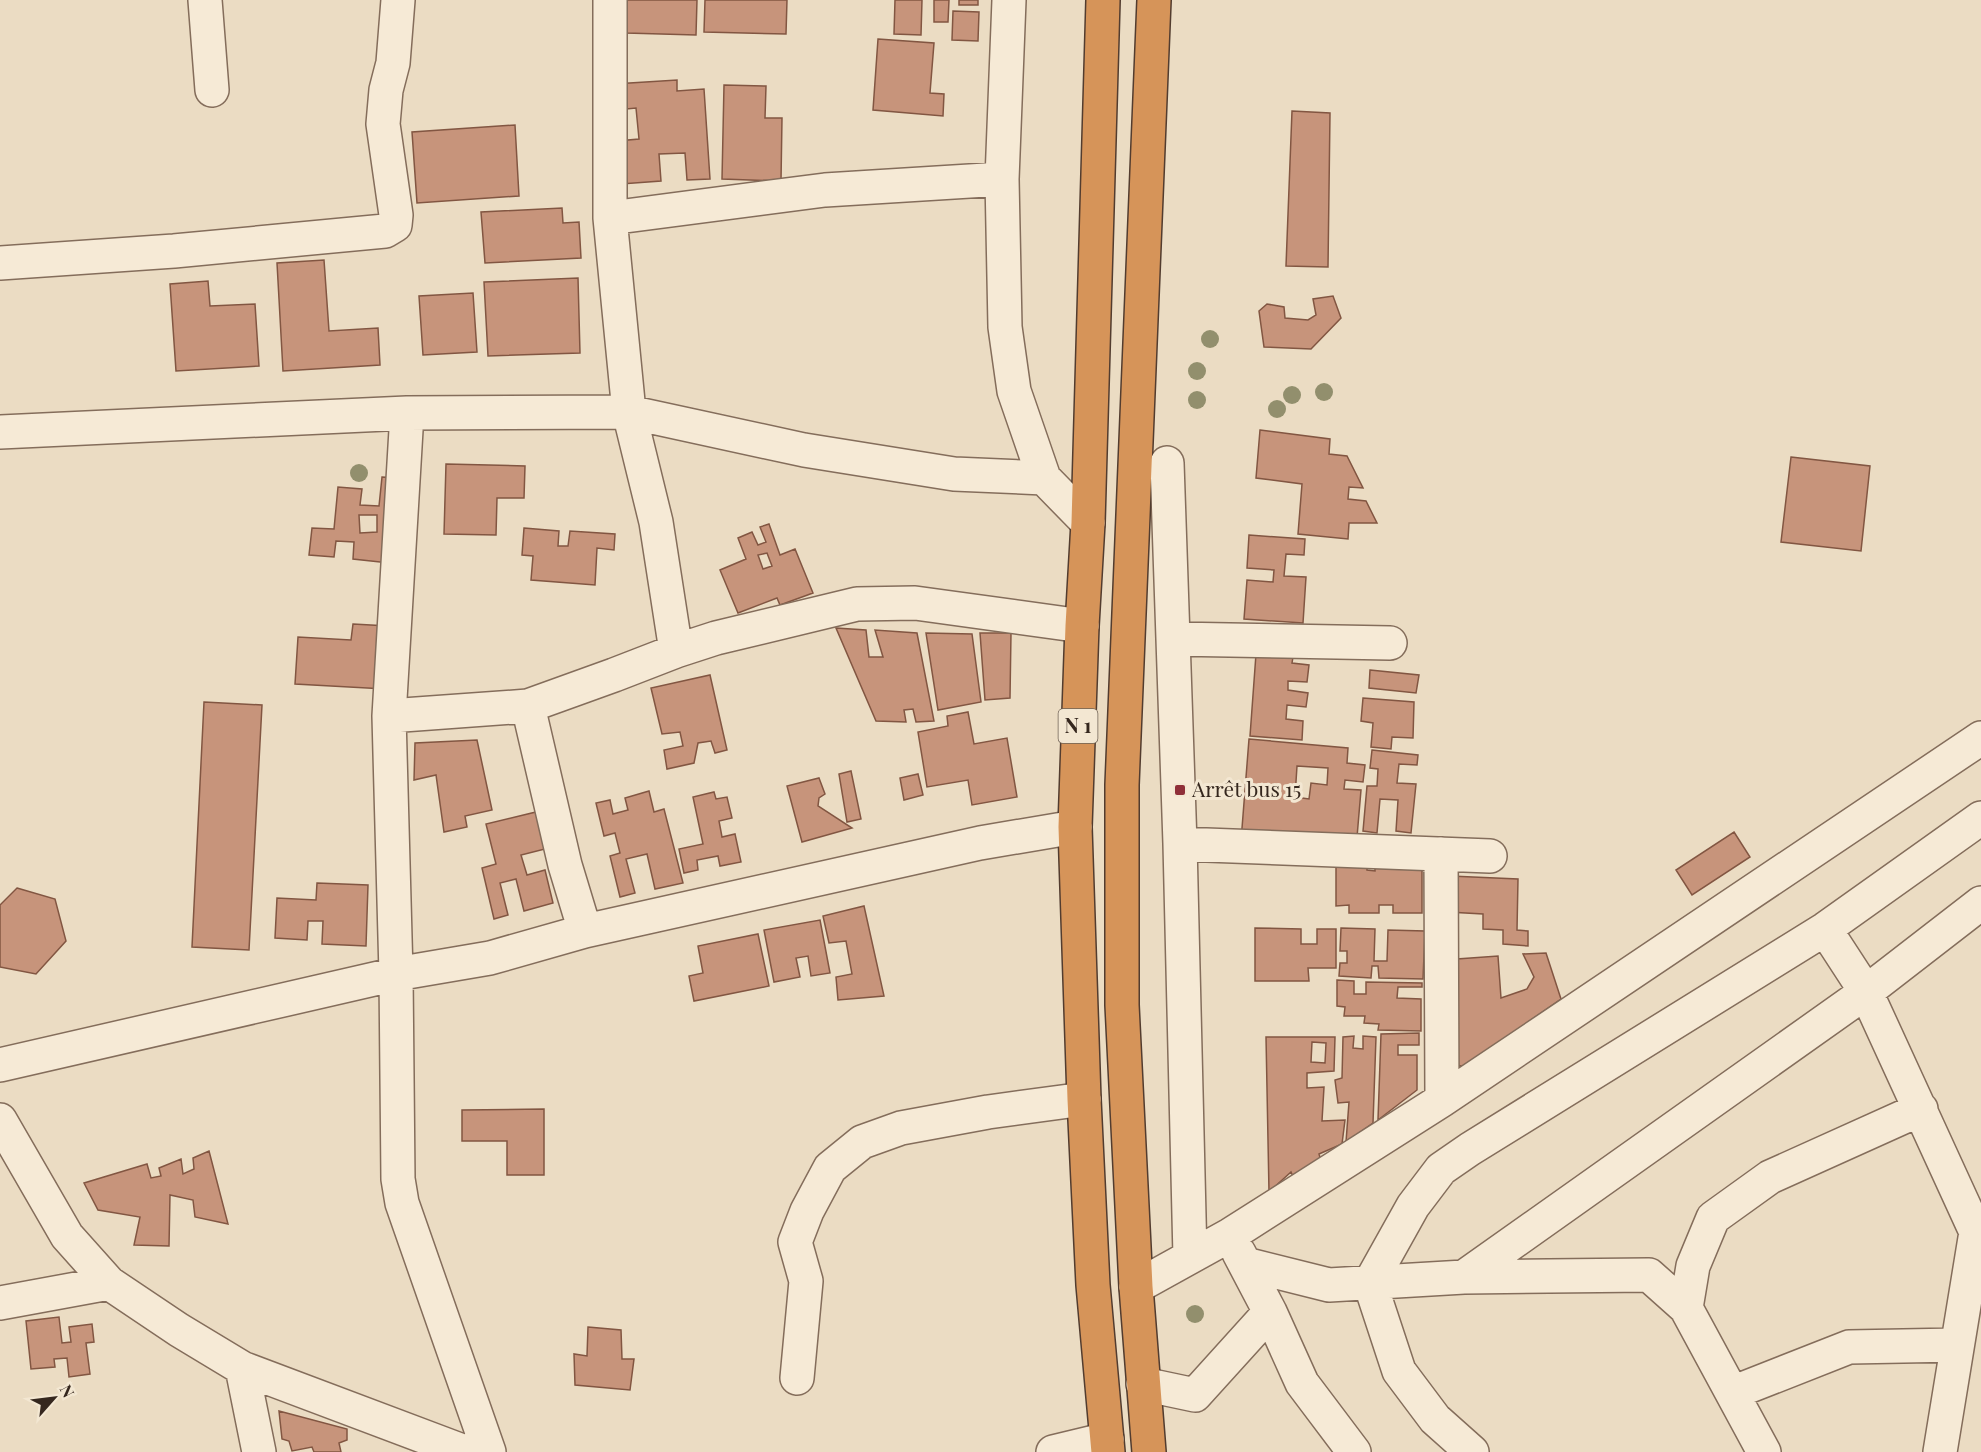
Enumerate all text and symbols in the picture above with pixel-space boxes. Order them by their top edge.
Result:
road number: N 1 [1058,709,1098,743]
place label: Arrêt bus 15 [1191,774,1301,802]
marker: Arrêt bus 15 [1173,783,1187,797]
north arrow [24,1368,84,1428]
text: N [56,1381,80,1401]

